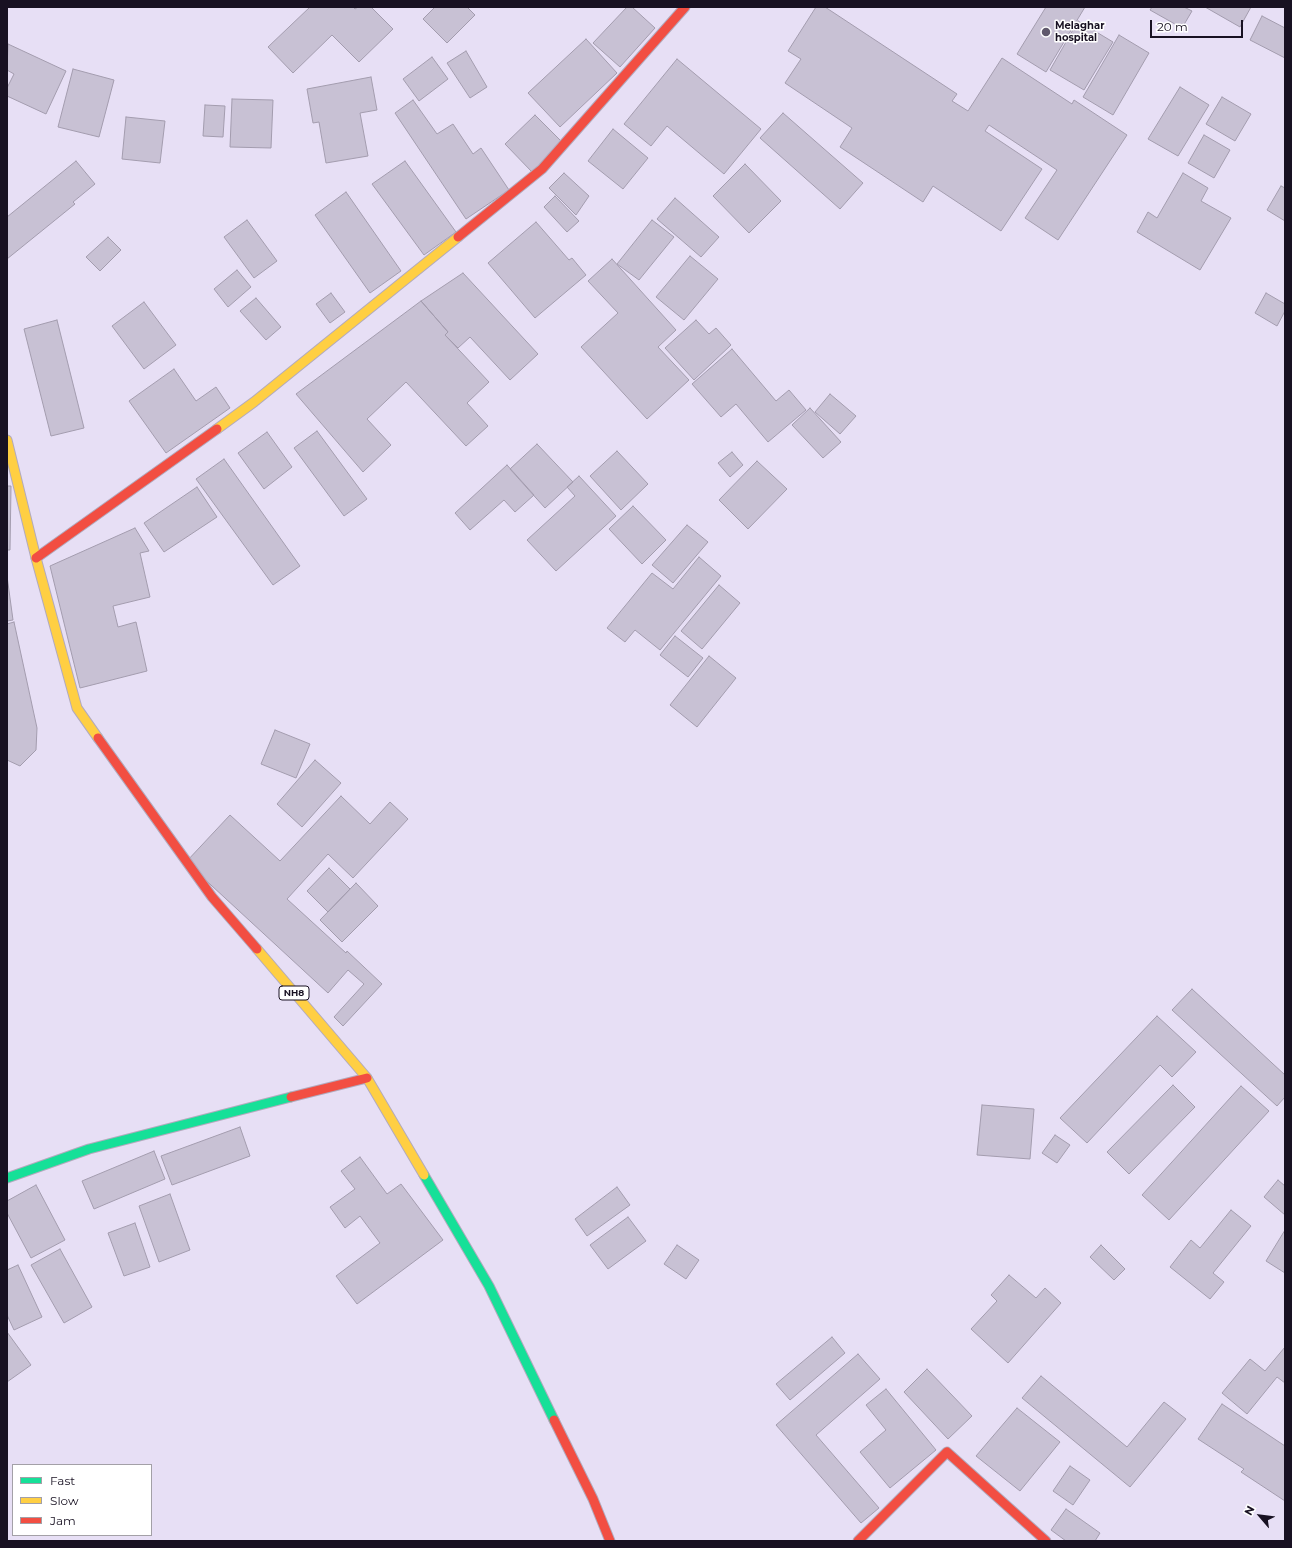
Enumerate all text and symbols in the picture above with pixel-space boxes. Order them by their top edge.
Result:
scale bar [1152,12,1245,38]
text: 20 m [1157,19,1188,34]
place label: Melaghar hospital [1055,20,1104,44]
marker: Melaghar hospital [1040,26,1052,38]
road number: NH8 [279,986,309,1000]
legend [12,1464,152,1536]
text: Fast [50,1473,75,1488]
text: Slow [50,1493,79,1508]
north arrow [1240,1496,1280,1536]
text: N [1241,1503,1258,1518]
text: Jam [50,1513,76,1528]

